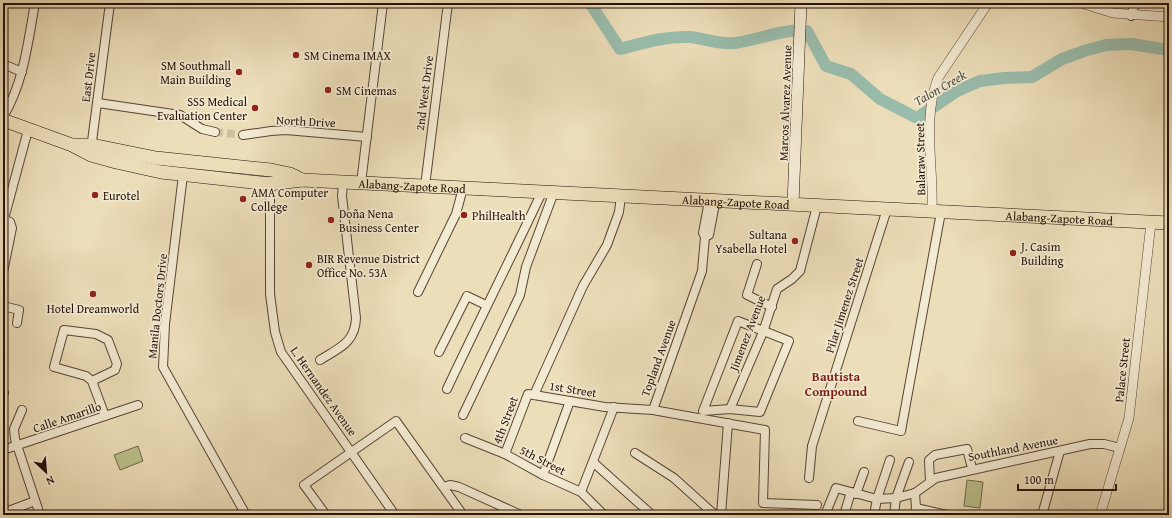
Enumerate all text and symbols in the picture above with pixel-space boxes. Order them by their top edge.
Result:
street label: Marcos Alvarez Avenue [774,44,796,161]
place label: SM Cinema IMAX [304,47,392,64]
marker: SM Cinema IMAX [291,50,301,60]
street label: East Drive [76,51,100,103]
street label: 2nd West Drive [411,54,437,132]
place label: SM Southmall Main Building [160,57,232,88]
water label: Talon Creek [910,65,970,111]
marker: SM Southmall Main Building [234,67,244,77]
place label: SM Cinemas [336,82,397,99]
marker: SM Cinemas [323,85,333,95]
place label: SSS Medical Evaluation Center [157,93,248,124]
marker: SSS Medical Evaluation Center [250,103,260,113]
street label: North Drive [276,111,336,131]
street label: Balaraw Street [911,121,929,196]
street label: Alabang-Zapote Road [358,174,467,197]
place label: AMA Computer College [251,184,328,215]
place label: Eurotel [103,187,140,204]
marker: Eurotel [90,190,100,200]
street label: Alabang-Zapote Road [682,190,790,213]
marker: AMA Computer College [238,194,248,204]
place label: Doña Nena Business Center [339,205,419,236]
street label: Alabang-Zapote Road [1005,206,1114,229]
place label: PhilHealth [472,207,526,224]
marker: PhilHealth [459,210,469,220]
marker: Doña Nena Business Center [326,215,336,225]
place label: Sultana Ysabella Hotel [715,226,788,257]
marker: Sultana Ysabella Hotel [790,236,800,246]
place label: J. Casim Building [1019,238,1064,269]
marker: J. Casim Building [1008,248,1018,258]
place label: BIR Revenue District Office No. 53A [317,250,421,281]
street label: Manila Doctors Drive [143,252,171,359]
street label: Pilar Jimenez Street [821,254,868,355]
marker: BIR Revenue District Office No. 53A [304,260,314,270]
marker: Hotel Dreamworld [88,289,98,299]
street label: Jimenez Avenue [724,292,769,375]
place label: Hotel Dreamworld [47,300,140,317]
street label: Topland Avenue [636,317,680,399]
street label: Palace Street [1110,336,1134,403]
street label: L. Hernandez Avenue [287,343,362,440]
district label: Bautista Compound [805,367,868,401]
street label: 1st Street [548,377,599,401]
street label: 4th Street [488,393,522,446]
street label: Calle Amarillo [31,397,103,437]
street label: Southland Avenue [967,431,1060,465]
street label: 5th Street [517,441,570,479]
north arrow [26,452,66,492]
scale bar [1018,466,1116,492]
text: 100 m [1024,471,1054,488]
text: N [43,472,57,490]

